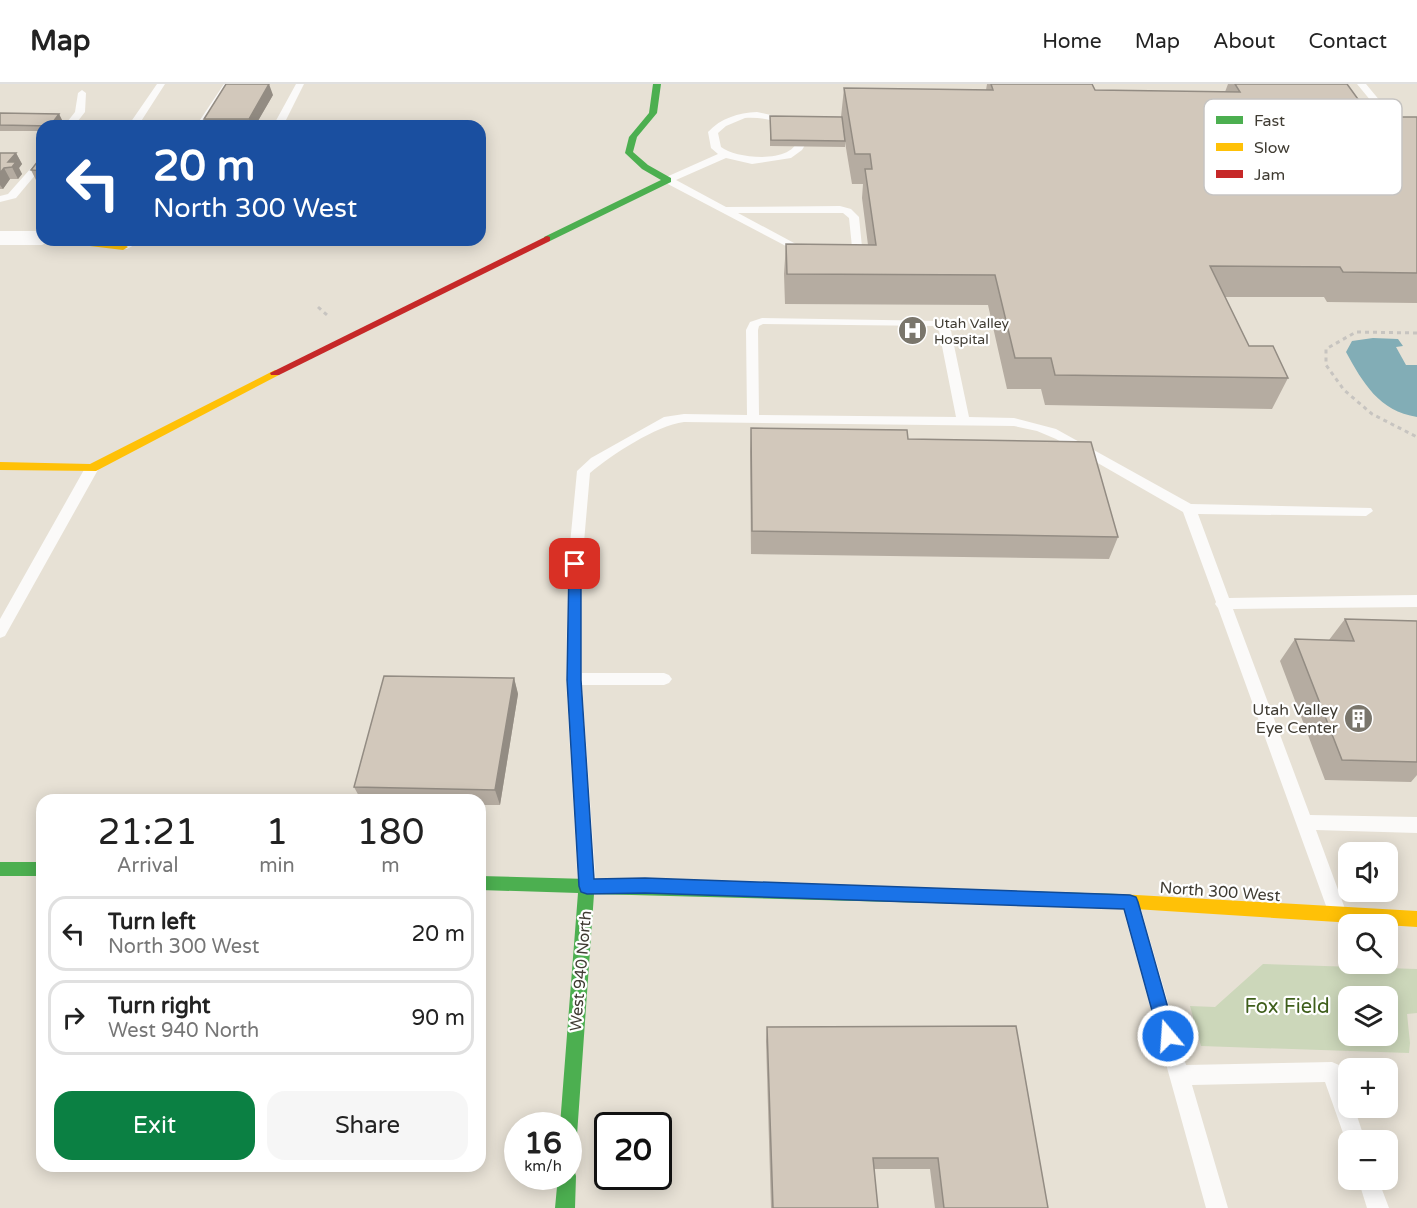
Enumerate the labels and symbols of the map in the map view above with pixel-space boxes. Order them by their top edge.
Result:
legend [1204,99,1402,195]
text: Fast [1254,111,1285,131]
text: Slow [1254,138,1290,158]
text: Jam [1254,165,1285,185]
hospital icon: Utah Valley Hospital [897,315,929,347]
place label: Utah Valley Hospital [934,315,1009,348]
pin [549,538,600,589]
place label: Utah Valley Eye Center [1252,700,1339,738]
building icon: Utah Valley Eye Center [1343,703,1375,735]
street label: North 300 West [1159,878,1281,906]
street label: West 940 North [566,910,596,1032]
park label: Fox Field [1244,995,1330,1019]
position arrow [1136,1004,1200,1068]
speed limit sign: 20 [594,1112,672,1190]

